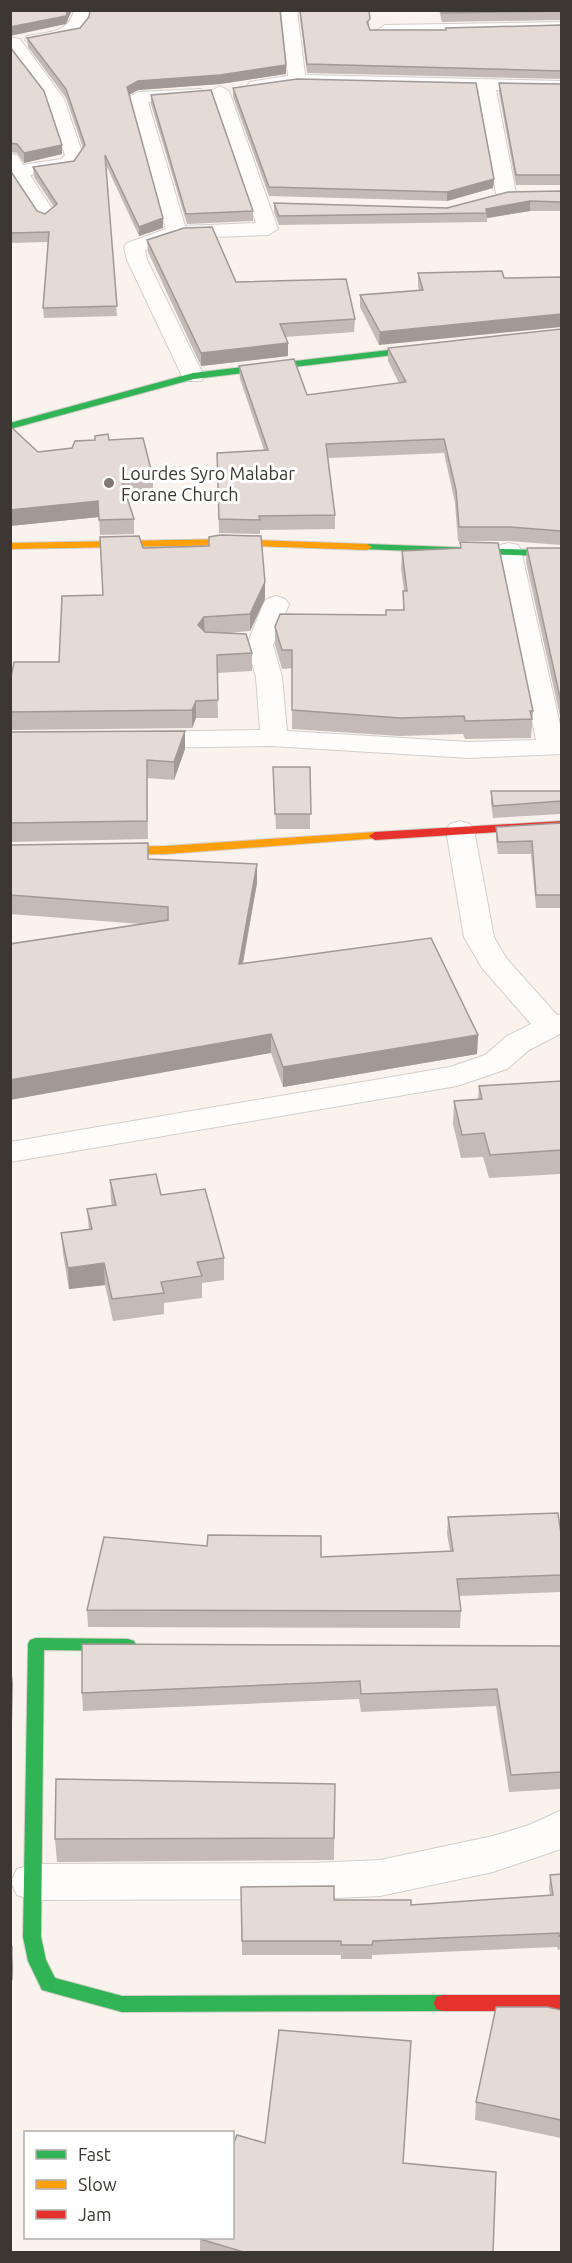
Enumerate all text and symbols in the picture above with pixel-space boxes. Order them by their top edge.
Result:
place label: Lourdes Syro Malabar Forane Church [121,463,295,504]
marker: Lourdes Syro Malabar Forane Church [102,476,116,490]
legend [24,2131,234,2239]
text: Fast [78,2144,111,2164]
text: Slow [78,2174,117,2194]
text: Jam [78,2204,112,2224]

